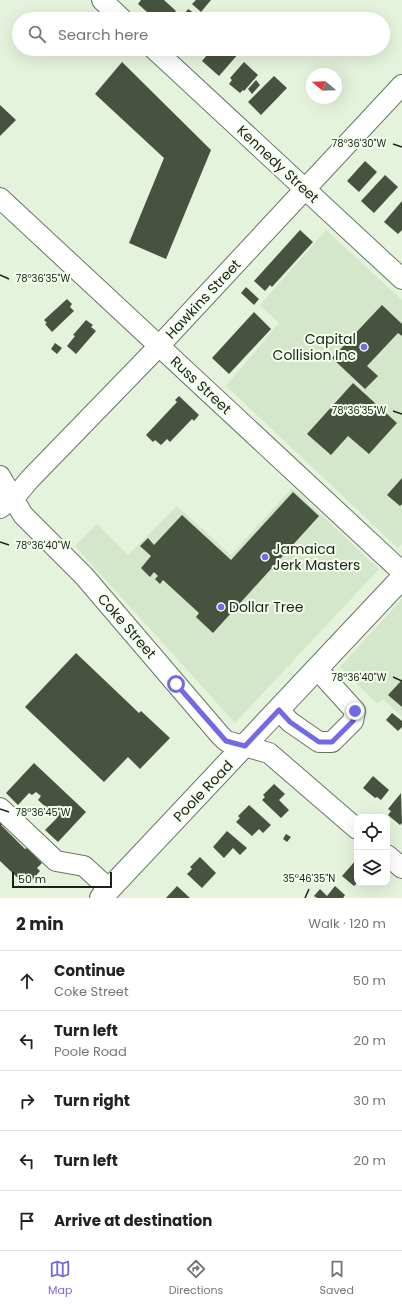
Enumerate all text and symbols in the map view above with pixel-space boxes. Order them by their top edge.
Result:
search box [12,12,390,56]
icon: search [26,23,48,45]
text: Search here [58,24,148,45]
north arrow [306,68,342,104]
street label: Kennedy Street [233,121,323,207]
text: 78°36'30"W [332,136,387,151]
street label: Hawkins Street [161,255,245,343]
text: 78°36'35"W [16,271,71,286]
place label: Capital Collision Inc [273,329,356,365]
marker: Capital Collision Inc [359,342,369,352]
street label: Russ Street [166,351,236,419]
text: 78°36'35"W [332,403,387,418]
text: 78°36'40"W [16,538,71,553]
place label: Jamaica Jerk Masters [273,539,360,575]
marker: Jamaica Jerk Masters [260,552,270,562]
street label: Coke Street [93,589,161,663]
place label: Dollar Tree [229,597,304,617]
marker: Dollar Tree [216,602,226,612]
text: 78°36'40"W [332,670,387,685]
route start [167,675,185,693]
route end [346,702,364,720]
street label: Poole Road [169,756,237,826]
text: 78°36'45"W [16,805,71,820]
map controls [354,814,390,886]
button: locate [354,814,390,850]
button: layers [354,850,390,886]
scale bar [12,870,112,889]
text: 50 m [18,871,46,887]
text: 35°46'35"N [283,871,335,886]
text: 2 min [16,912,64,936]
text: Walk · 120 m [308,914,386,933]
text: Continue [54,960,125,981]
icon: ahead [16,970,38,992]
text: 50 m [353,971,386,990]
text: Coke Street [54,982,129,1001]
text: Turn left [54,1020,118,1041]
icon: left [16,1030,38,1052]
text: 20 m [353,1031,386,1050]
text: Poole Road [54,1042,127,1061]
icon: right [16,1090,38,1112]
text: Turn right [54,1090,130,1111]
text: 30 m [353,1091,386,1110]
icon: left [16,1150,38,1172]
text: Turn left [54,1150,118,1171]
text: 20 m [353,1151,386,1170]
icon: arrive [16,1210,38,1232]
text: Arrive at destination [54,1210,212,1231]
tab: Map [48,1258,72,1299]
tab: Directions [169,1258,223,1299]
tab: Saved [320,1258,354,1299]

